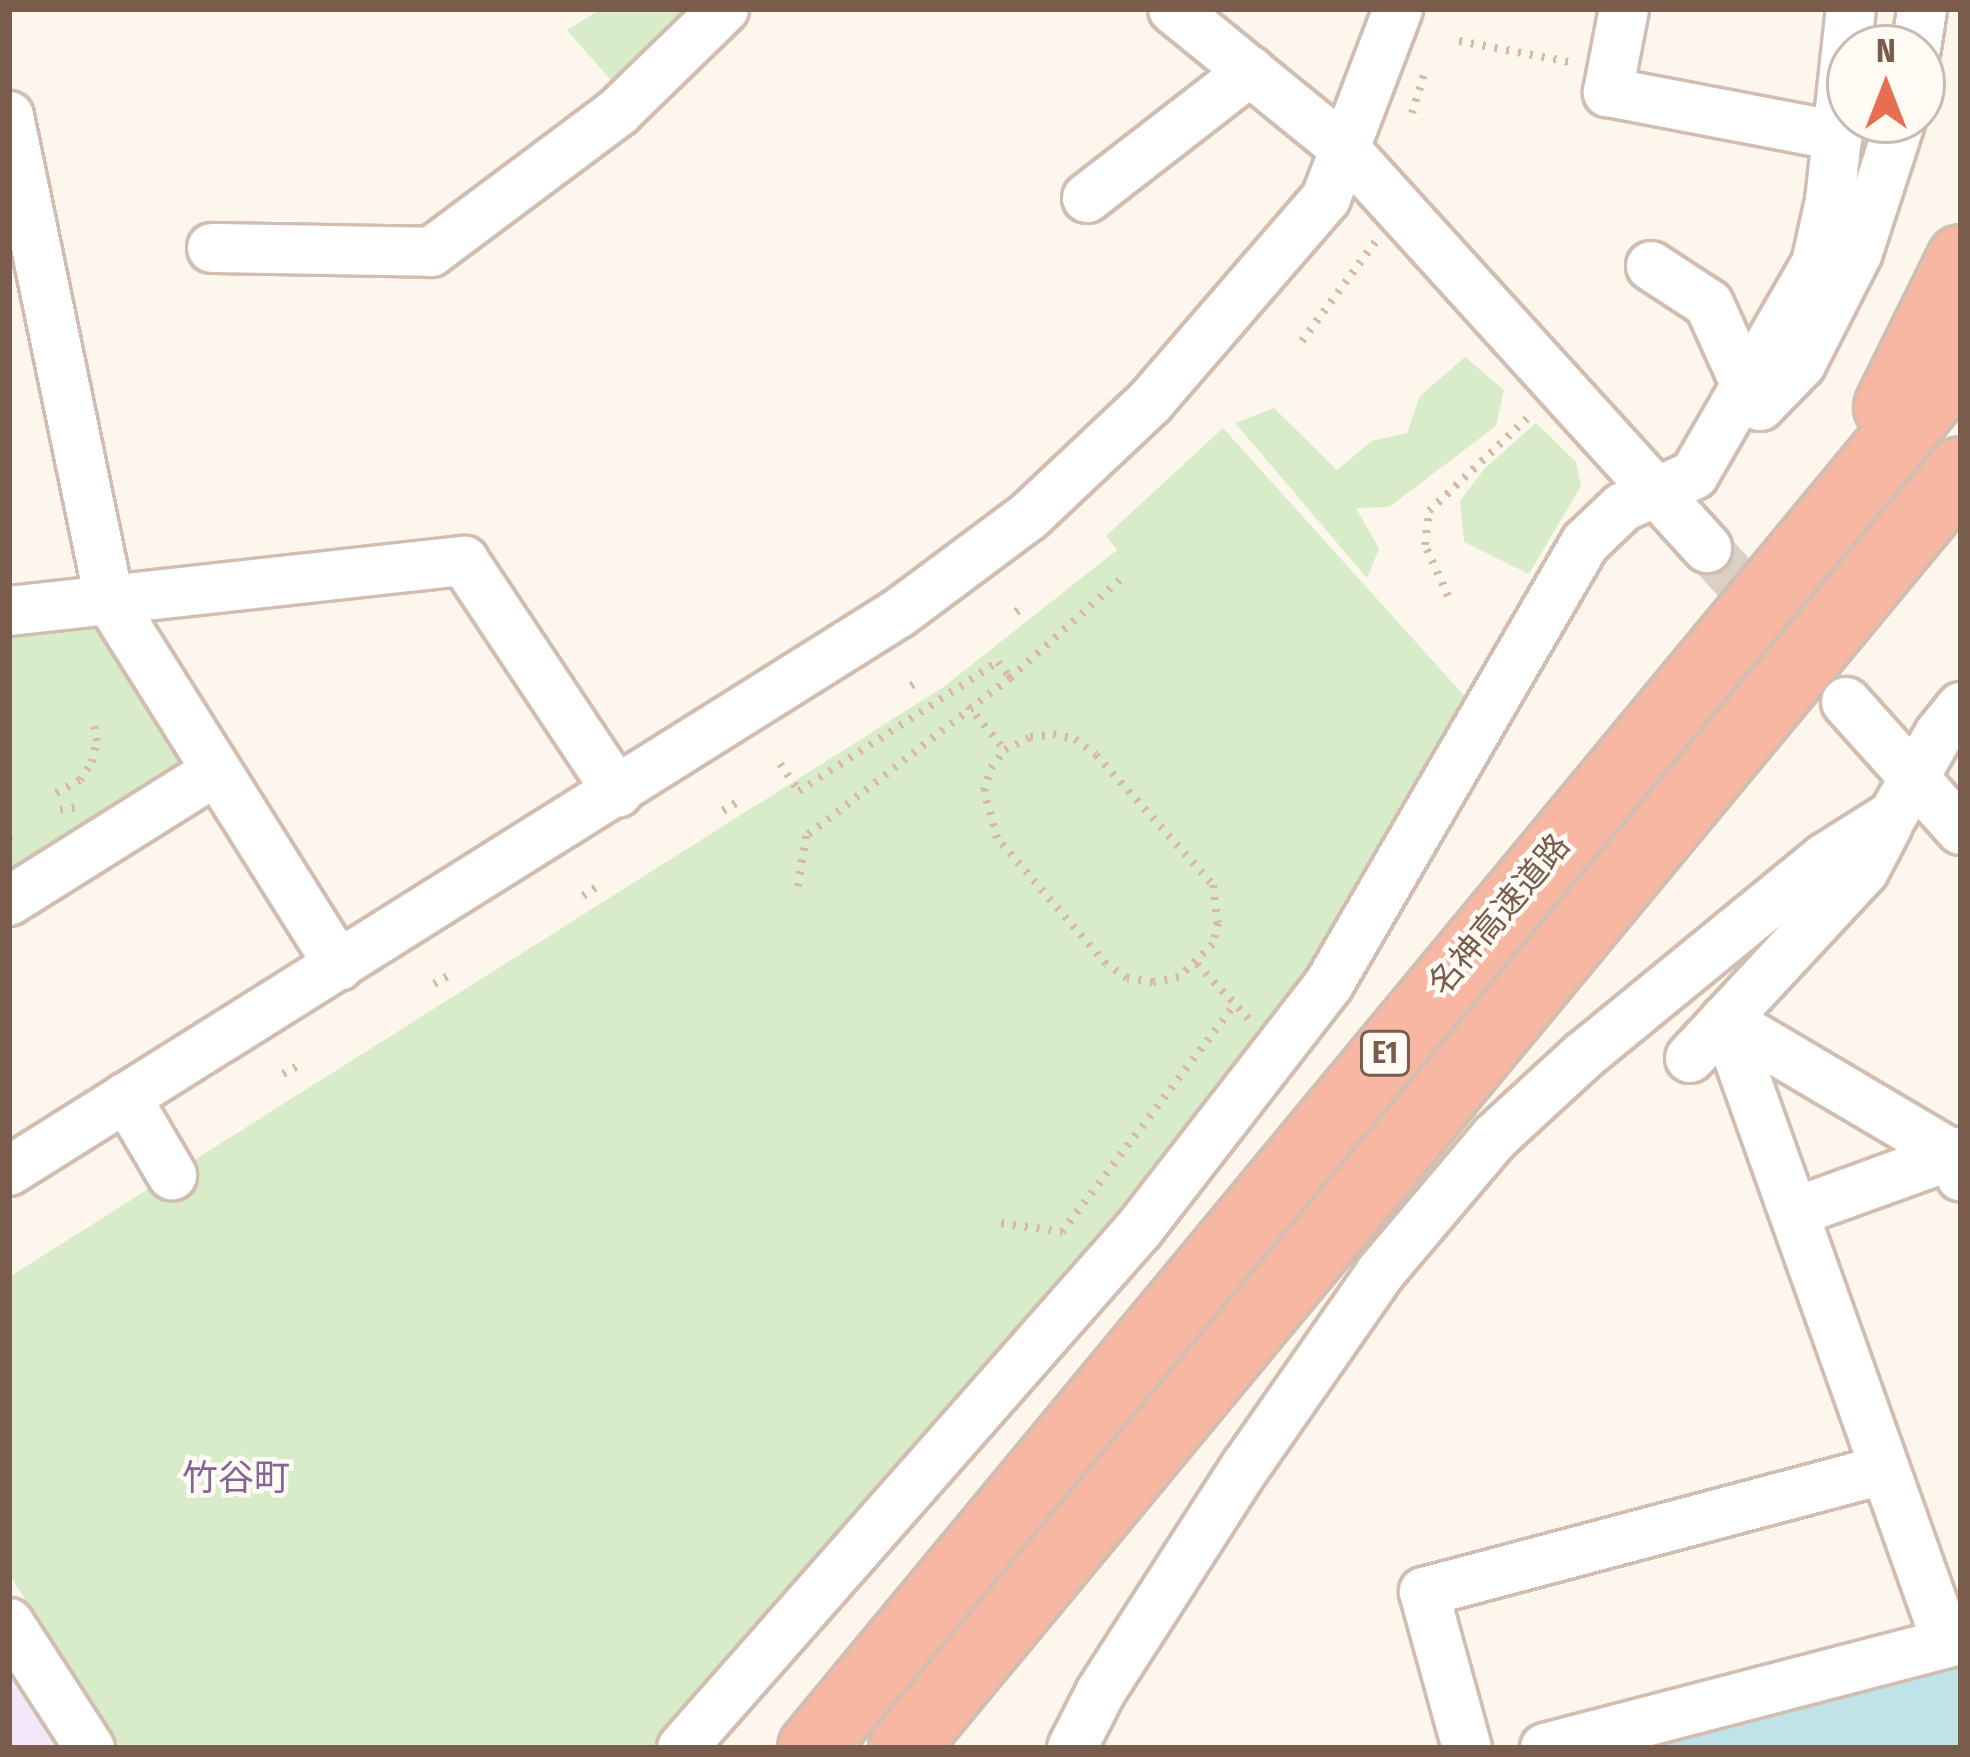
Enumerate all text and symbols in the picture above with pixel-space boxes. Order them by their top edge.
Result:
north arrow [1826,24,1946,144]
text: N [1876,31,1896,71]
street label: 名神高速道路 [1421,826,1579,1004]
road number: E1 [1358,1029,1412,1077]
district label: 竹谷町 [182,1457,290,1501]

